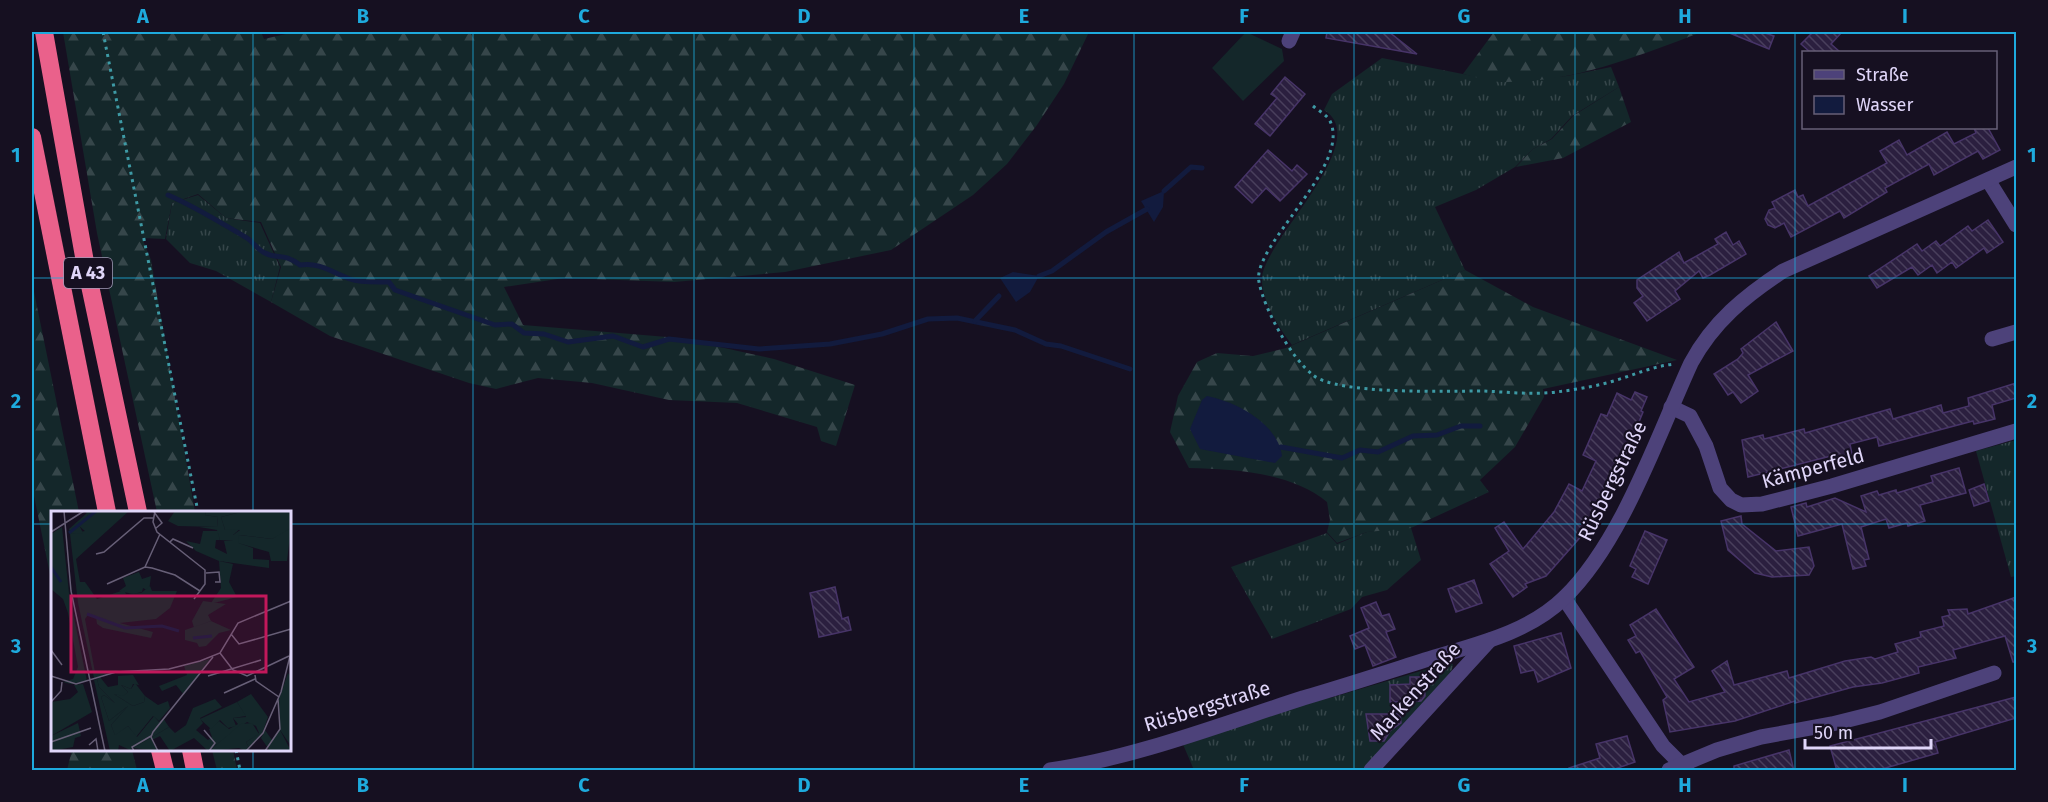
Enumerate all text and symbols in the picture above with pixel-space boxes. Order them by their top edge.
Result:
text: A [136,4,150,28]
text: B [357,4,369,28]
text: C [578,4,590,28]
text: D [797,4,811,28]
text: E [1019,4,1029,28]
text: F [1239,4,1249,28]
text: G [1458,4,1470,28]
text: H [1678,4,1692,28]
text: I [1902,4,1908,28]
legend [1802,51,1997,129]
text: Straße [1856,64,1909,86]
text: Wasser [1856,94,1913,116]
text: 1 [11,143,21,167]
text: 1 [2027,143,2037,167]
road number: A 43 [64,258,112,288]
text: 2 [11,389,21,413]
text: 2 [2027,389,2037,413]
street label: Rüsbergstraße [1573,417,1651,545]
street label: Kämperfeld [1759,443,1867,493]
inset map [51,511,291,751]
text: 3 [10,634,21,658]
text: 3 [2026,634,2037,658]
street label: Markenstraße [1365,637,1465,745]
street label: Rüsbergstraße [1141,675,1273,737]
scale bar [1805,712,1931,750]
text: 50 m [1814,722,1853,744]
text: A [136,773,150,797]
text: B [357,773,369,797]
text: C [578,773,590,797]
text: D [797,773,811,797]
text: E [1019,773,1029,797]
text: F [1239,773,1249,797]
text: G [1458,773,1470,797]
text: H [1678,773,1692,797]
text: I [1902,773,1908,797]

